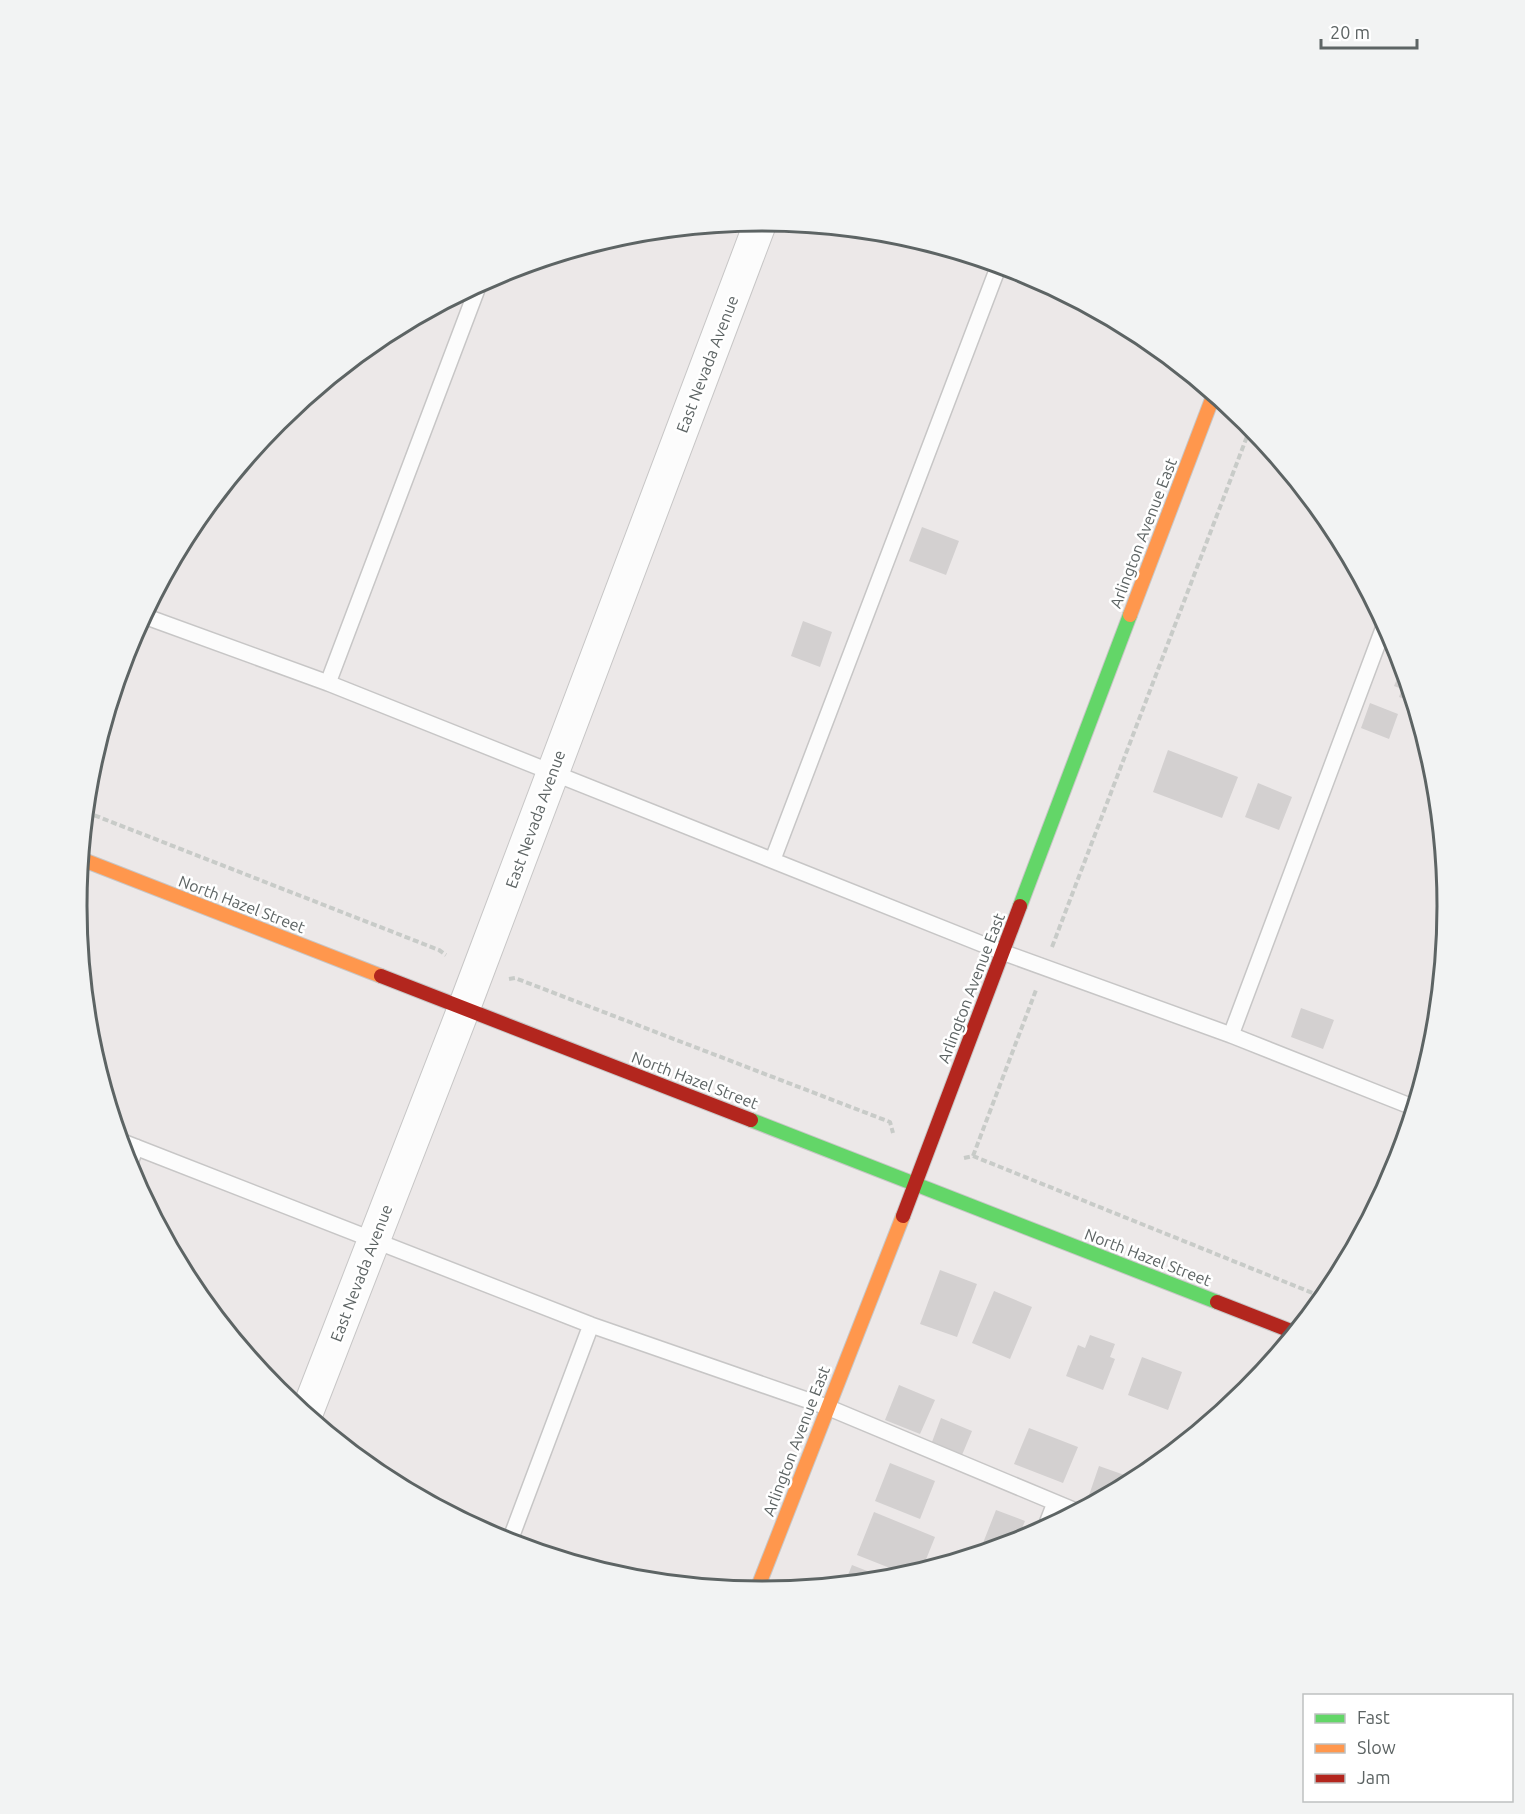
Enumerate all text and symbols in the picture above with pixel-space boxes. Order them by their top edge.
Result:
scale bar [1321,12,1417,50]
text: 20 m [1330,22,1370,42]
street label: East Nevada Avenue [673,293,741,435]
street label: Arlington Avenue East [1106,455,1180,611]
street label: East Nevada Avenue [502,748,568,890]
street label: North Hazel Street [176,872,308,937]
street label: Arlington Avenue East [934,910,1008,1066]
street label: North Hazel Street [629,1048,761,1113]
street label: East Nevada Avenue [327,1202,395,1344]
street label: North Hazel Street [1082,1225,1214,1290]
street label: Arlington Avenue East [759,1363,833,1519]
legend [1303,1694,1513,1802]
text: Fast [1357,1707,1390,1727]
text: Slow [1357,1737,1396,1757]
text: Jam [1357,1767,1391,1787]

